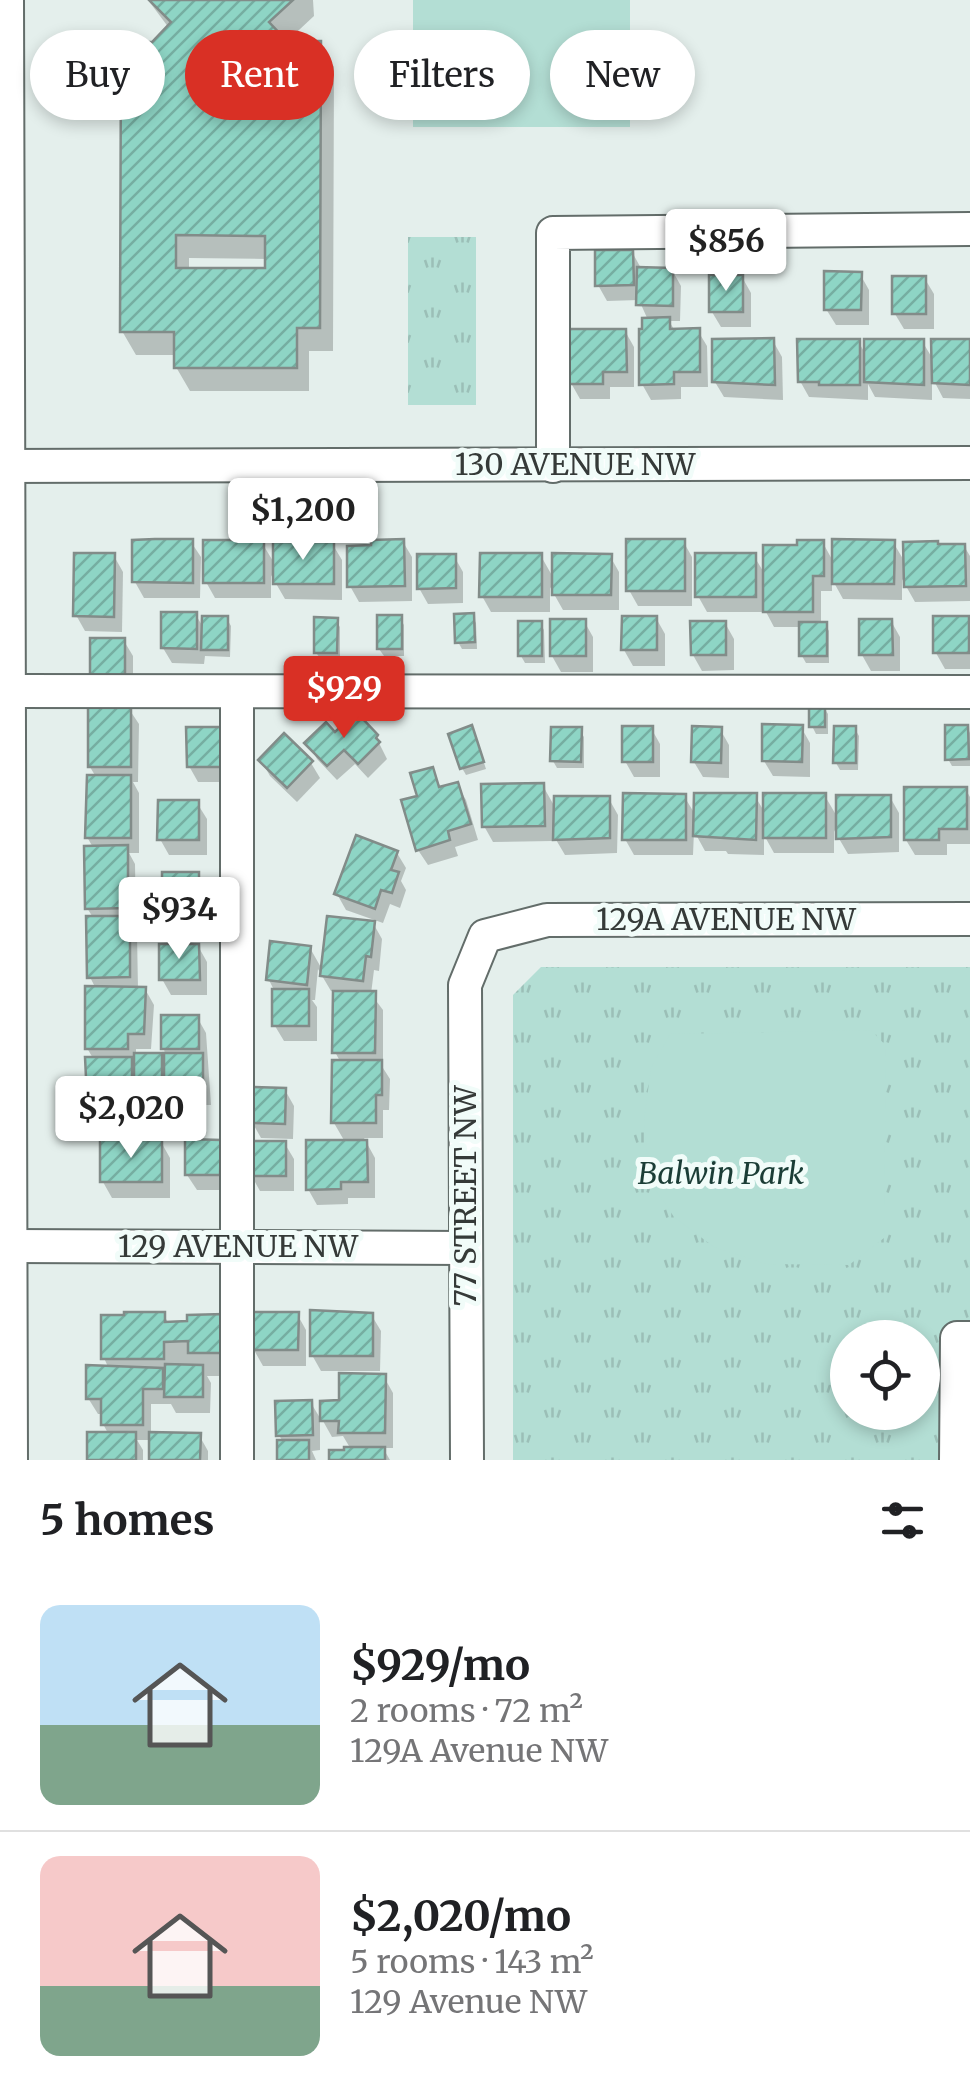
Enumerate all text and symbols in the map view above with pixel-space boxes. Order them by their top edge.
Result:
chip: Buy [30,30,165,120]
chip: Rent [185,30,334,120]
chip: Filters [354,30,530,120]
chip: New [550,30,695,120]
pin: $856 [667,209,785,294]
text: $856 [687,221,765,261]
street label: 130 AVENUE NW [455,445,696,483]
pin: $1,200 [222,478,384,563]
text: $1,200 [250,490,356,530]
pin: $929 [285,656,403,741]
text: $929 [306,668,382,708]
pin: $934 [120,877,238,962]
text: $934 [141,889,217,929]
street label: 129A AVENUE NW [596,900,857,938]
pin: $2,020 [50,1076,212,1161]
street label: 77 STREET NW [446,1085,484,1306]
text: $2,020 [77,1088,185,1128]
park label: Balwin Park [638,1154,805,1192]
street label: 129 AVENUE NW [118,1227,359,1265]
map controls [830,1320,940,1430]
button: locate [830,1320,940,1430]
icon: filters [875,1493,930,1548]
text: 5 homes [40,1494,214,1546]
text: $929/mo [350,1639,530,1691]
icon: home [120,1645,240,1765]
text: 2 rooms · 72 m² [350,1691,583,1731]
text: 129A Avenue NW [350,1731,608,1771]
text: $2,020/mo [350,1890,571,1942]
icon: home [120,1896,240,2016]
text: 5 rooms · 143 m² [350,1942,594,1982]
text: 129 Avenue NW [350,1982,587,2022]

